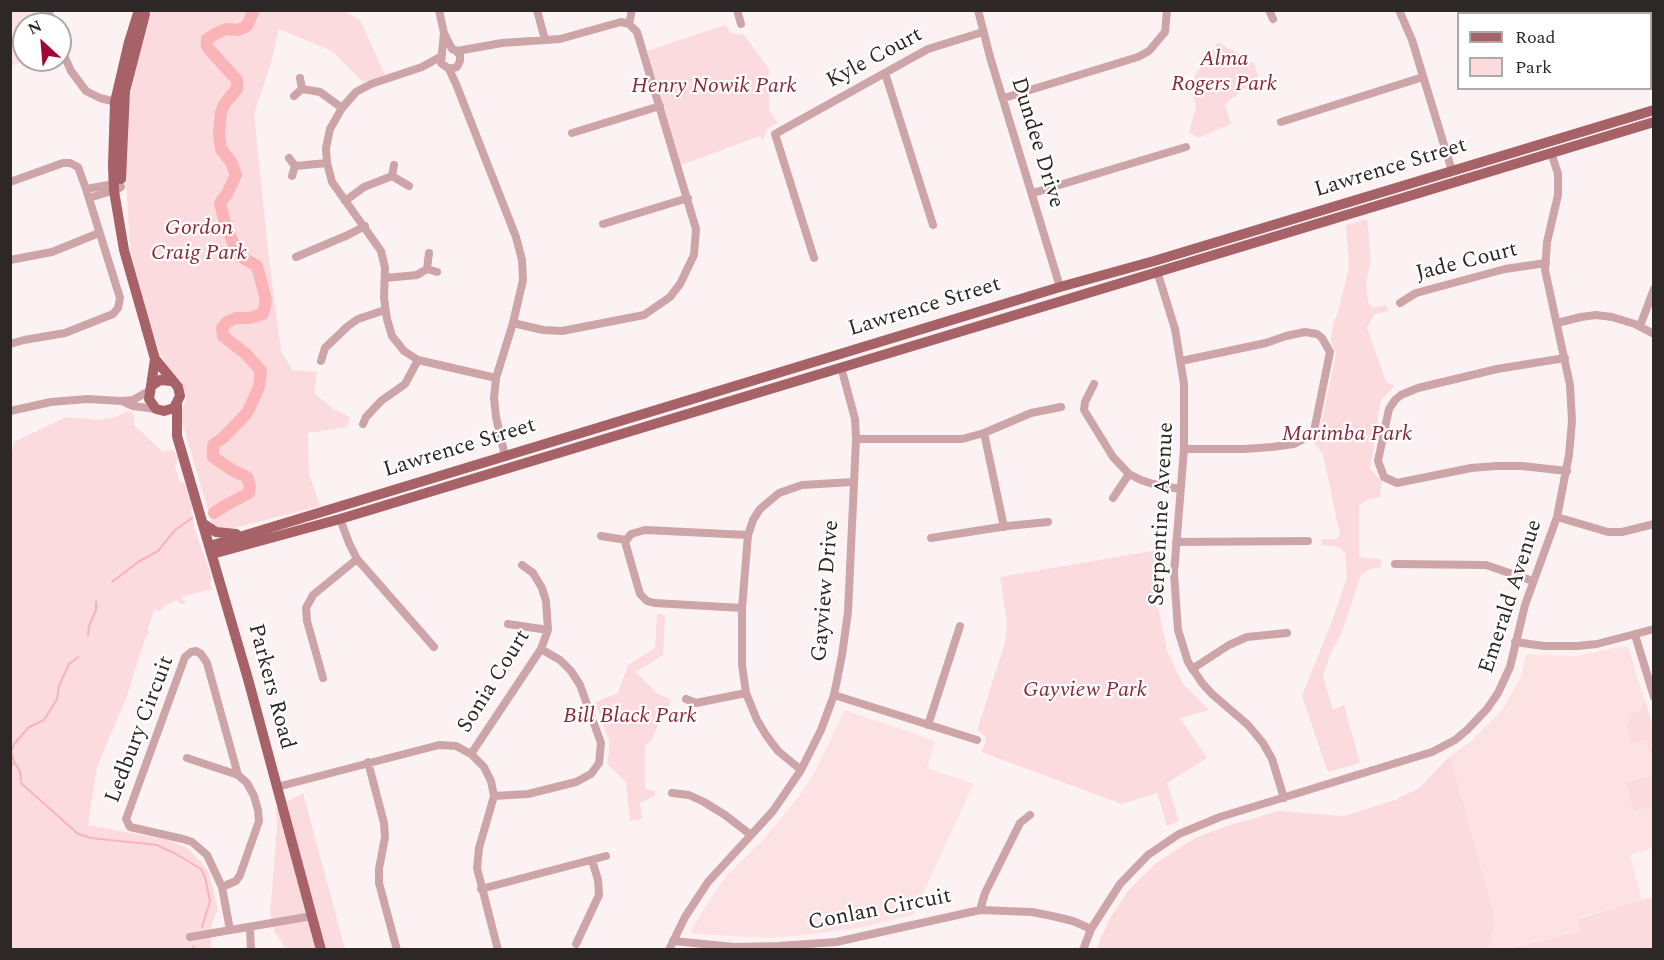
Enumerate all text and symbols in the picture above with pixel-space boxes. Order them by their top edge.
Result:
north arrow [12,12,72,72]
legend [1457,12,1652,90]
text: N [24,14,46,41]
street label: Kyle Court [822,23,928,95]
text: Road [1515,24,1556,51]
park label: Alma Rogers Park [1171,48,1277,100]
text: Park [1515,54,1552,81]
park label: Henry Nowik Park [631,75,797,101]
street label: Dundee Drive [1004,75,1068,211]
street label: Lawrence Street [1312,133,1470,205]
park label: Gordon Craig Park [151,217,247,268]
street label: Jade Court [1413,238,1521,288]
street label: Lawrence Street [846,272,1004,344]
street label: Lawrence Street [381,413,539,485]
street label: Serpentine Avenue [1145,422,1181,606]
park label: Marimba Park [1282,423,1412,449]
street label: Emerald Avenue [1475,517,1549,677]
street label: Gayview Drive [808,519,846,663]
street label: Parkers Road [241,621,299,753]
street label: Sonia Court [453,626,537,738]
street label: Ledbury Circuit [101,653,181,807]
park label: Gayview Park [1023,679,1147,705]
park label: Bill Black Park [563,705,697,731]
street label: Conlan Circuit [806,884,954,938]

